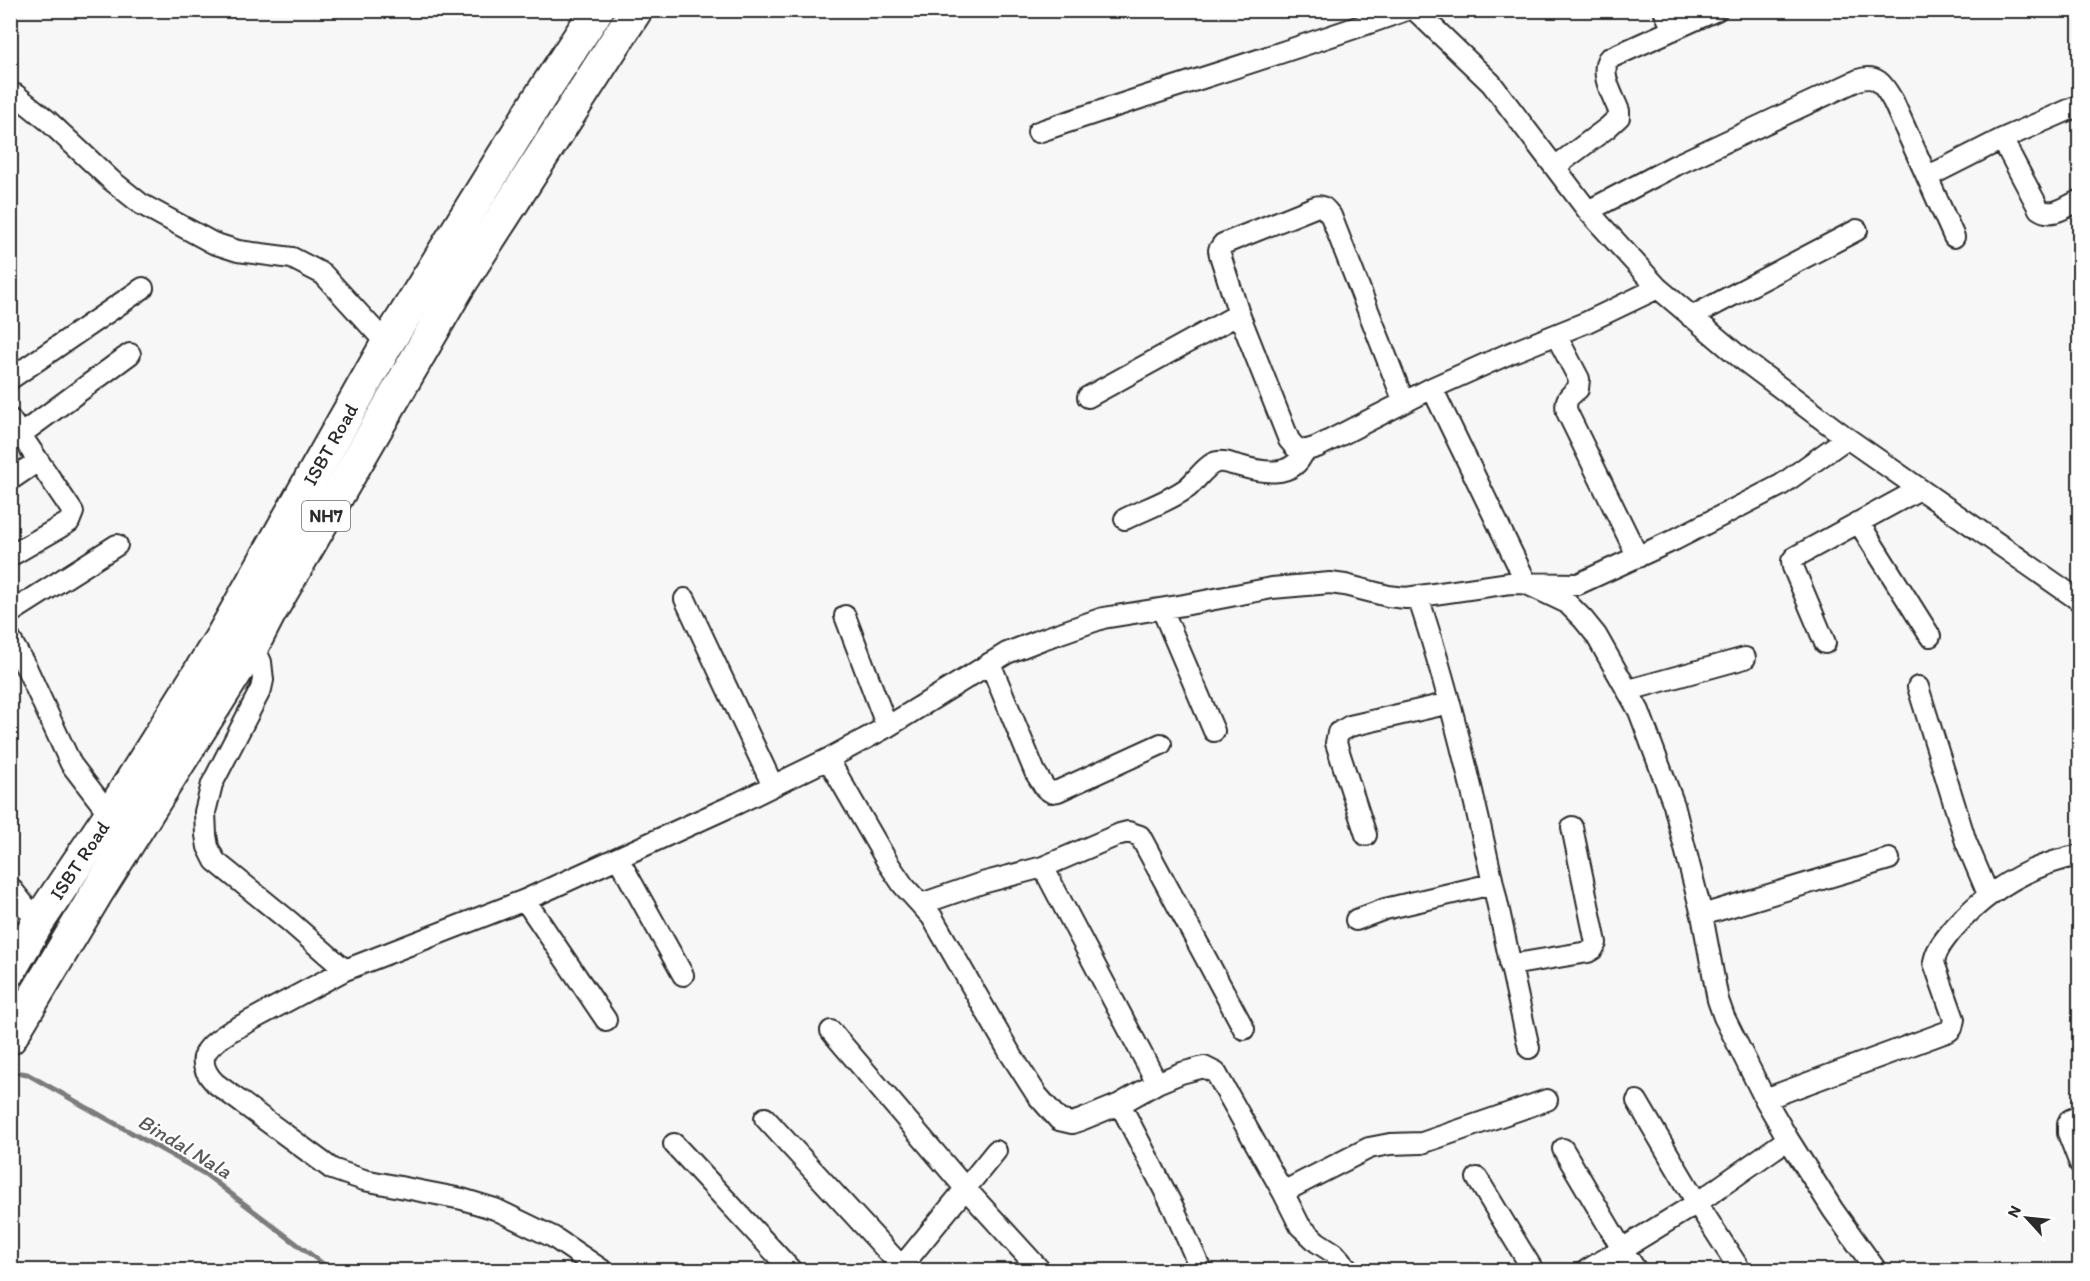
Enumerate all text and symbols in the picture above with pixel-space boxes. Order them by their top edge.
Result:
street label: ISBT Road [298,399,363,489]
road number: NH7 [302,501,350,531]
street label: ISBT Road [44,816,115,904]
water label: Bindal Nala [134,1108,236,1184]
north arrow [1997,1188,2057,1248]
text: N [2003,1202,2025,1221]

